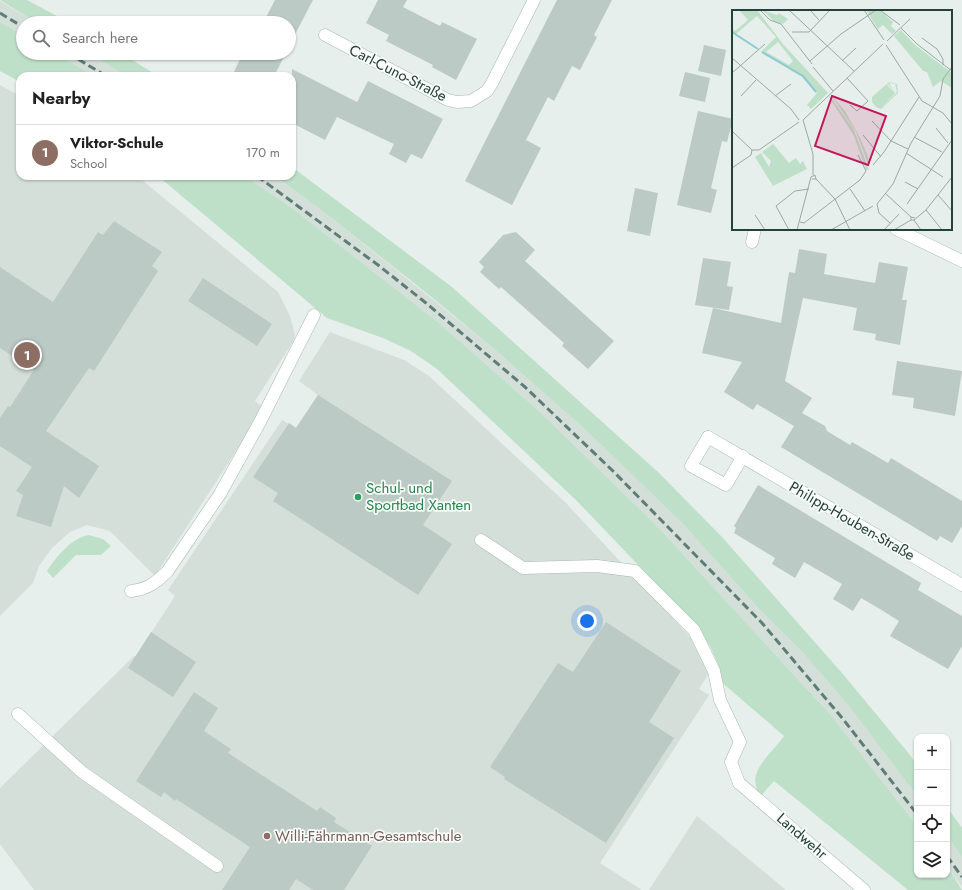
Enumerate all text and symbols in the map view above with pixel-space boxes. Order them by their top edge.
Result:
inset map [732,10,952,230]
search box [16,16,296,60]
icon: search [30,27,52,49]
text: Search here [62,27,138,49]
street label: Carl-Cuno-Straße [345,39,451,107]
text: Nearby [32,86,90,110]
text: Viktor-Schule [70,132,164,154]
text: 1 [42,143,48,162]
text: 170 m [245,143,280,162]
text: School [70,154,107,173]
pin: 1 [14,340,40,370]
street label: Philipp-Houben-Straße [785,476,919,566]
place label: Schul- und Sportbad Xanten [366,477,471,516]
marker: Schul- und Sportbad Xanten [353,492,363,502]
your location [577,611,597,631]
map controls [914,734,950,878]
button: + [914,734,950,770]
button: − [914,770,950,806]
button: locate [914,806,950,842]
street label: Landwehr [772,808,833,865]
place label: Willi-Fährmann-Gesamtschule [275,825,462,847]
marker: Willi-Fährmann-Gesamtschule [262,831,272,841]
button: layers [914,842,950,878]

